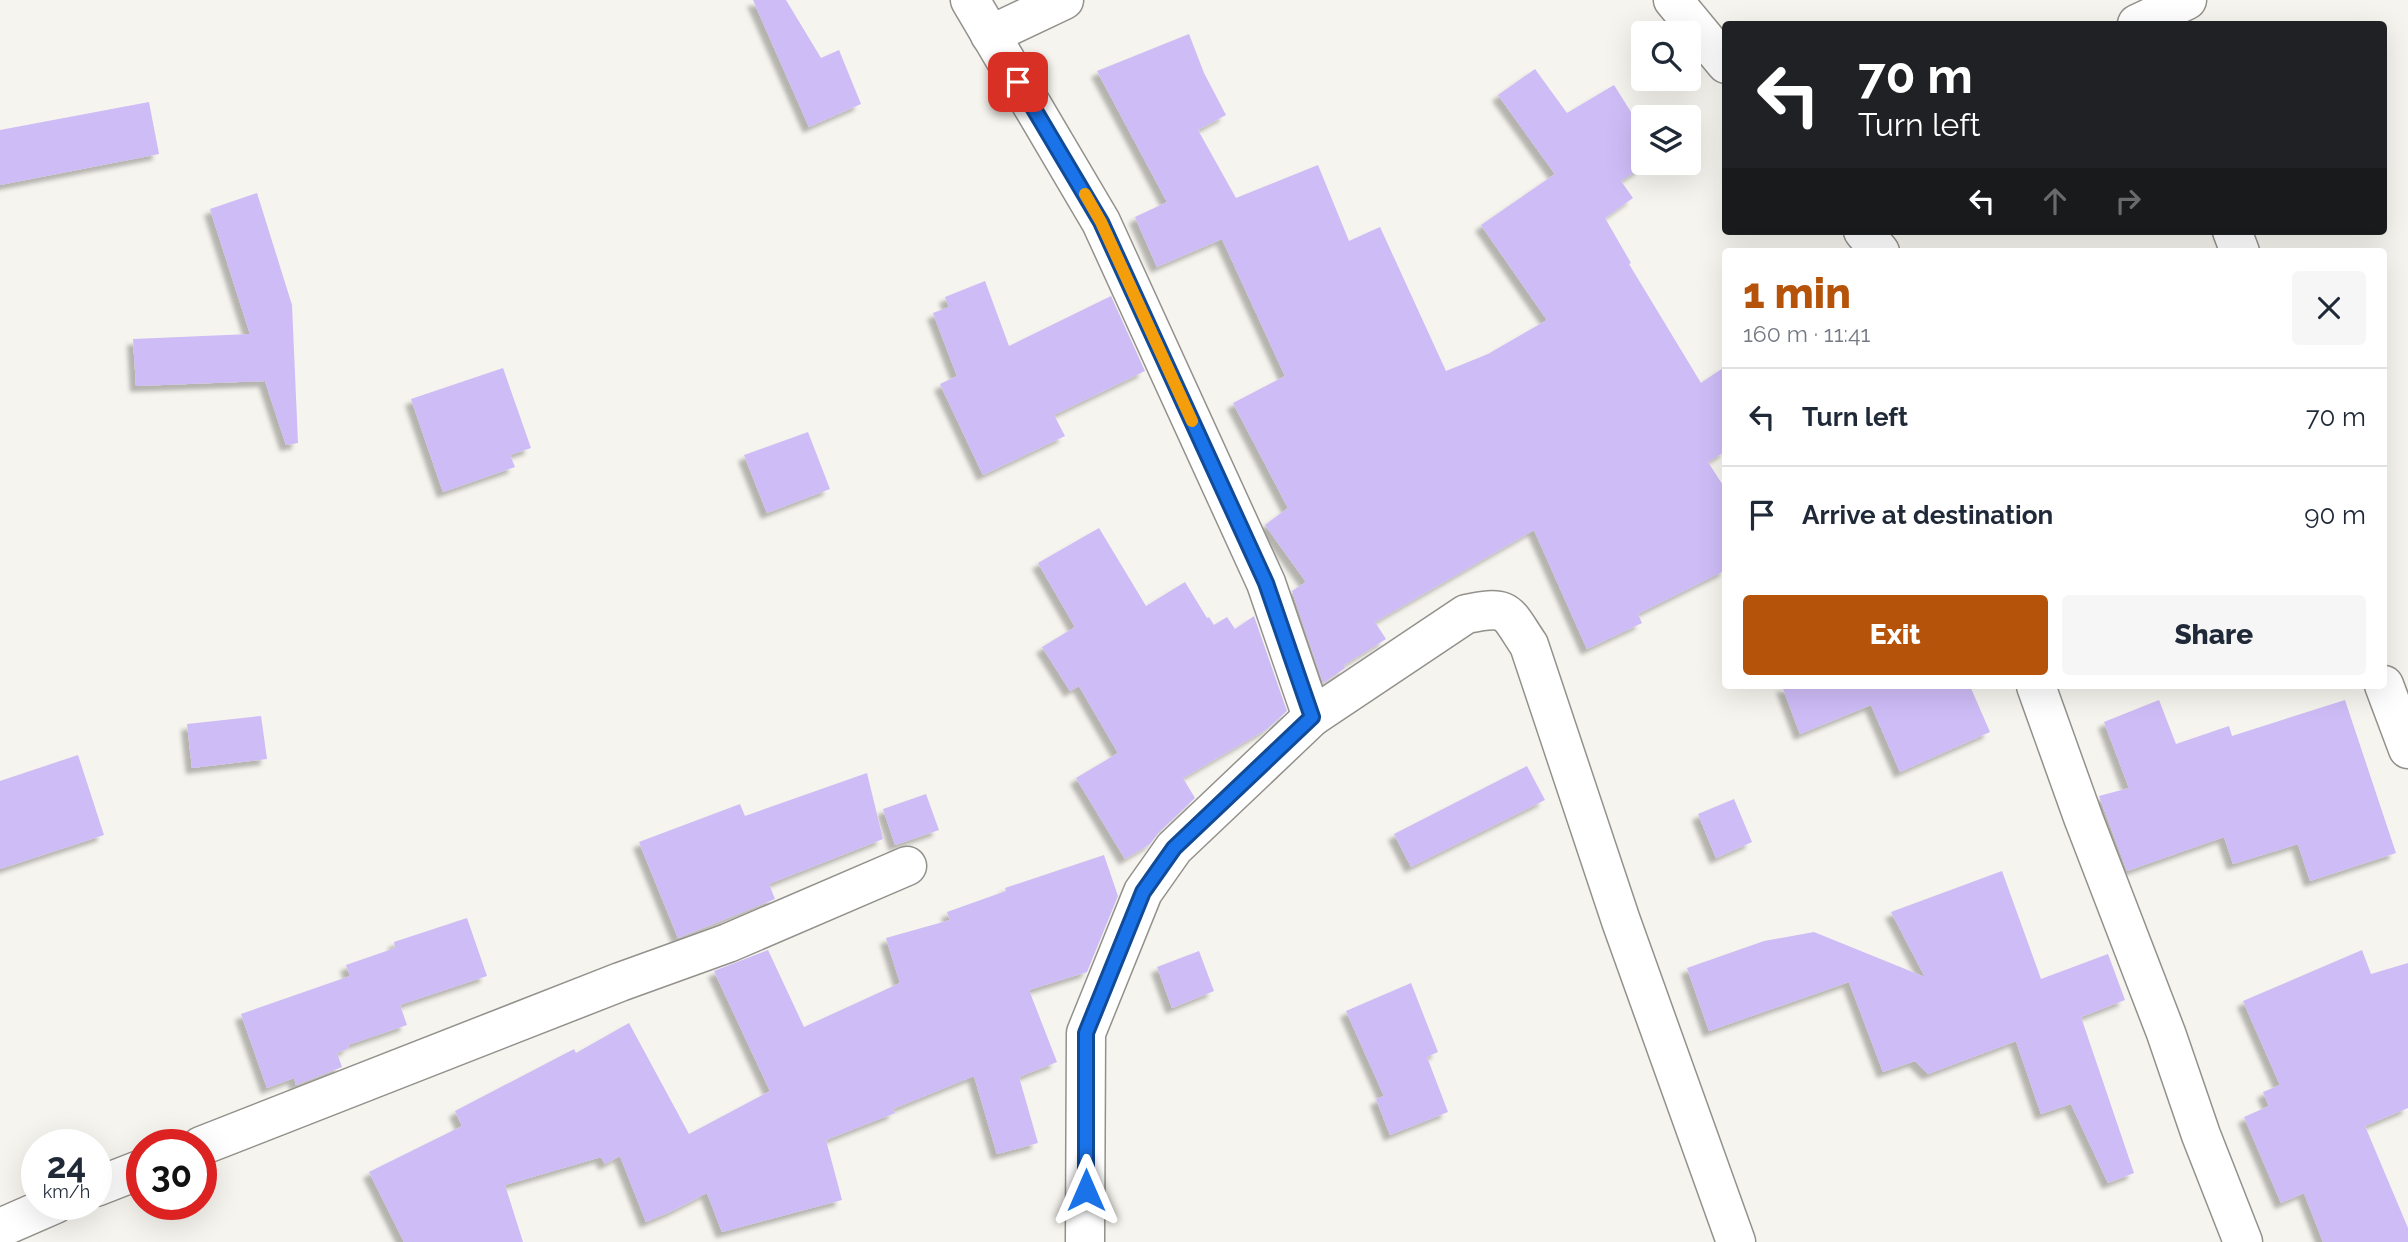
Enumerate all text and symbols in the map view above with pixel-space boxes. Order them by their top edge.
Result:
map controls [1631,21,1701,175]
button: search [1631,21,1701,91]
text: 70 m [1858,47,1973,104]
icon: left [1743,49,1834,140]
pin [988,52,1048,112]
icon: arrive [999,63,1037,101]
button: layers [1631,105,1701,175]
text: Turn left [1858,106,1980,143]
icon: left [1963,182,2001,220]
icon: ahead [2036,182,2074,220]
icon: right [2109,182,2147,220]
text: 1 min [1743,269,1851,318]
button: close [2292,271,2366,345]
text: 160 m · 11:41 [1743,320,1870,347]
icon: left [1743,398,1781,436]
text: Turn left [1802,402,1908,432]
text: 70 m [2306,402,2366,432]
icon: arrive [1743,496,1781,534]
text: Arrive at destination [1802,500,2053,530]
text: 90 m [2304,500,2366,530]
button: Exit [1743,595,2048,675]
button: Share [2062,595,2366,675]
speed limit sign: 30 [126,1129,217,1220]
text: 24 [47,1145,86,1186]
position arrow [1049,1153,1123,1227]
text: km/h [43,1181,90,1202]

